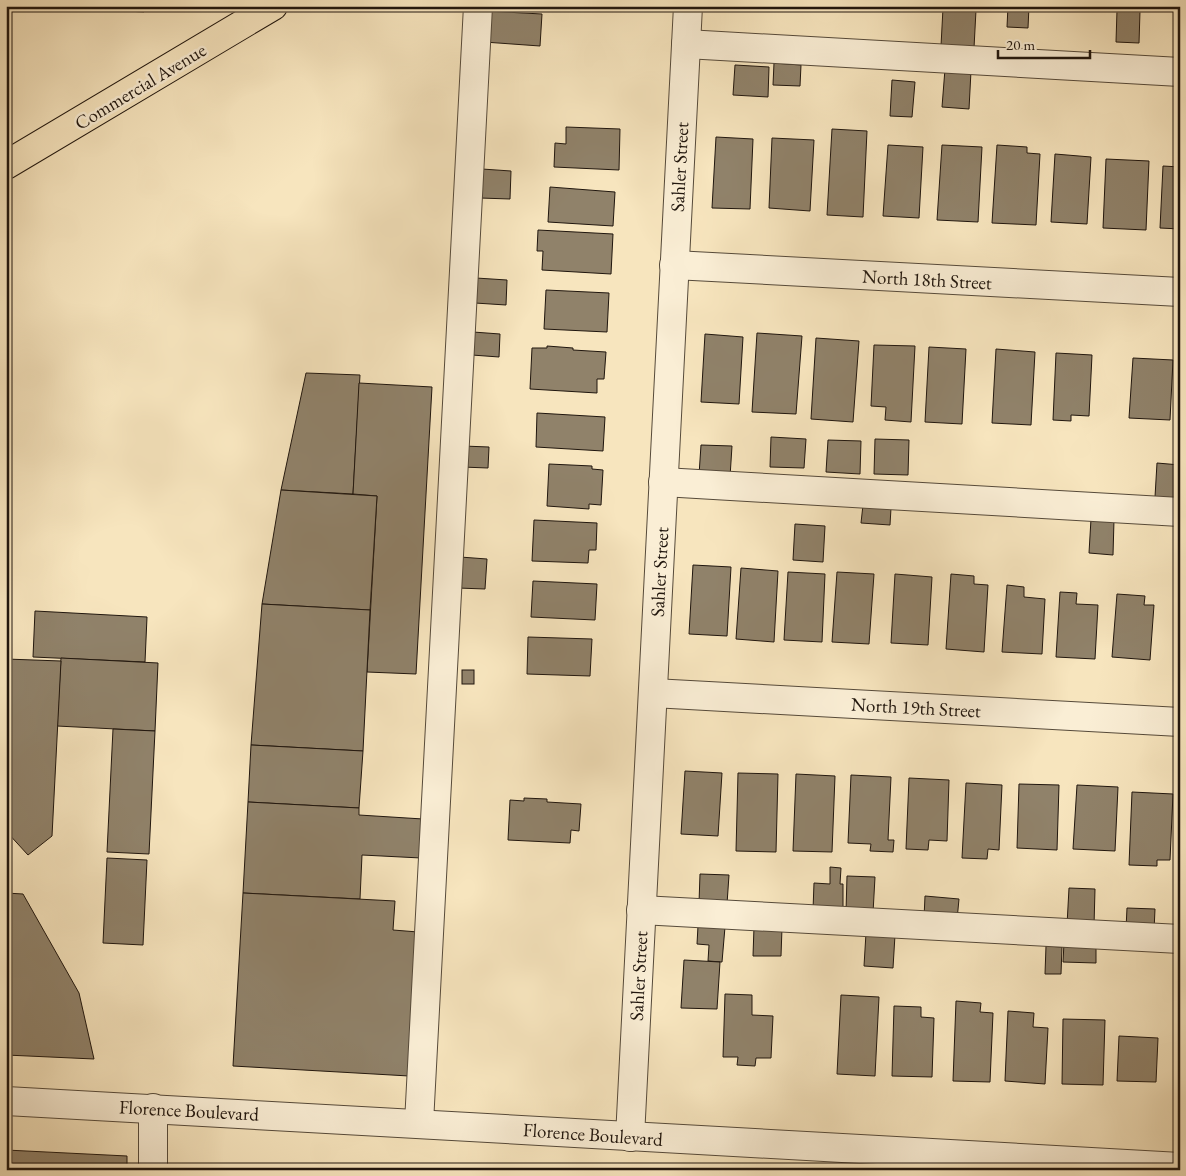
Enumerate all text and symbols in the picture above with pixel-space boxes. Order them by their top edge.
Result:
scale bar [998,28,1091,60]
text: 20 m [1006,35,1035,54]
street label: Commercial Avenue [70,37,211,136]
street label: Sahler Street [665,121,694,213]
street label: North 18th Street [861,264,993,295]
street label: Sahler Street [645,526,674,618]
street label: North 19th Street [850,692,982,723]
street label: Sahler Street [624,930,653,1022]
street label: Florence Boulevard [118,1094,260,1127]
street label: Florence Boulevard [522,1117,664,1152]

